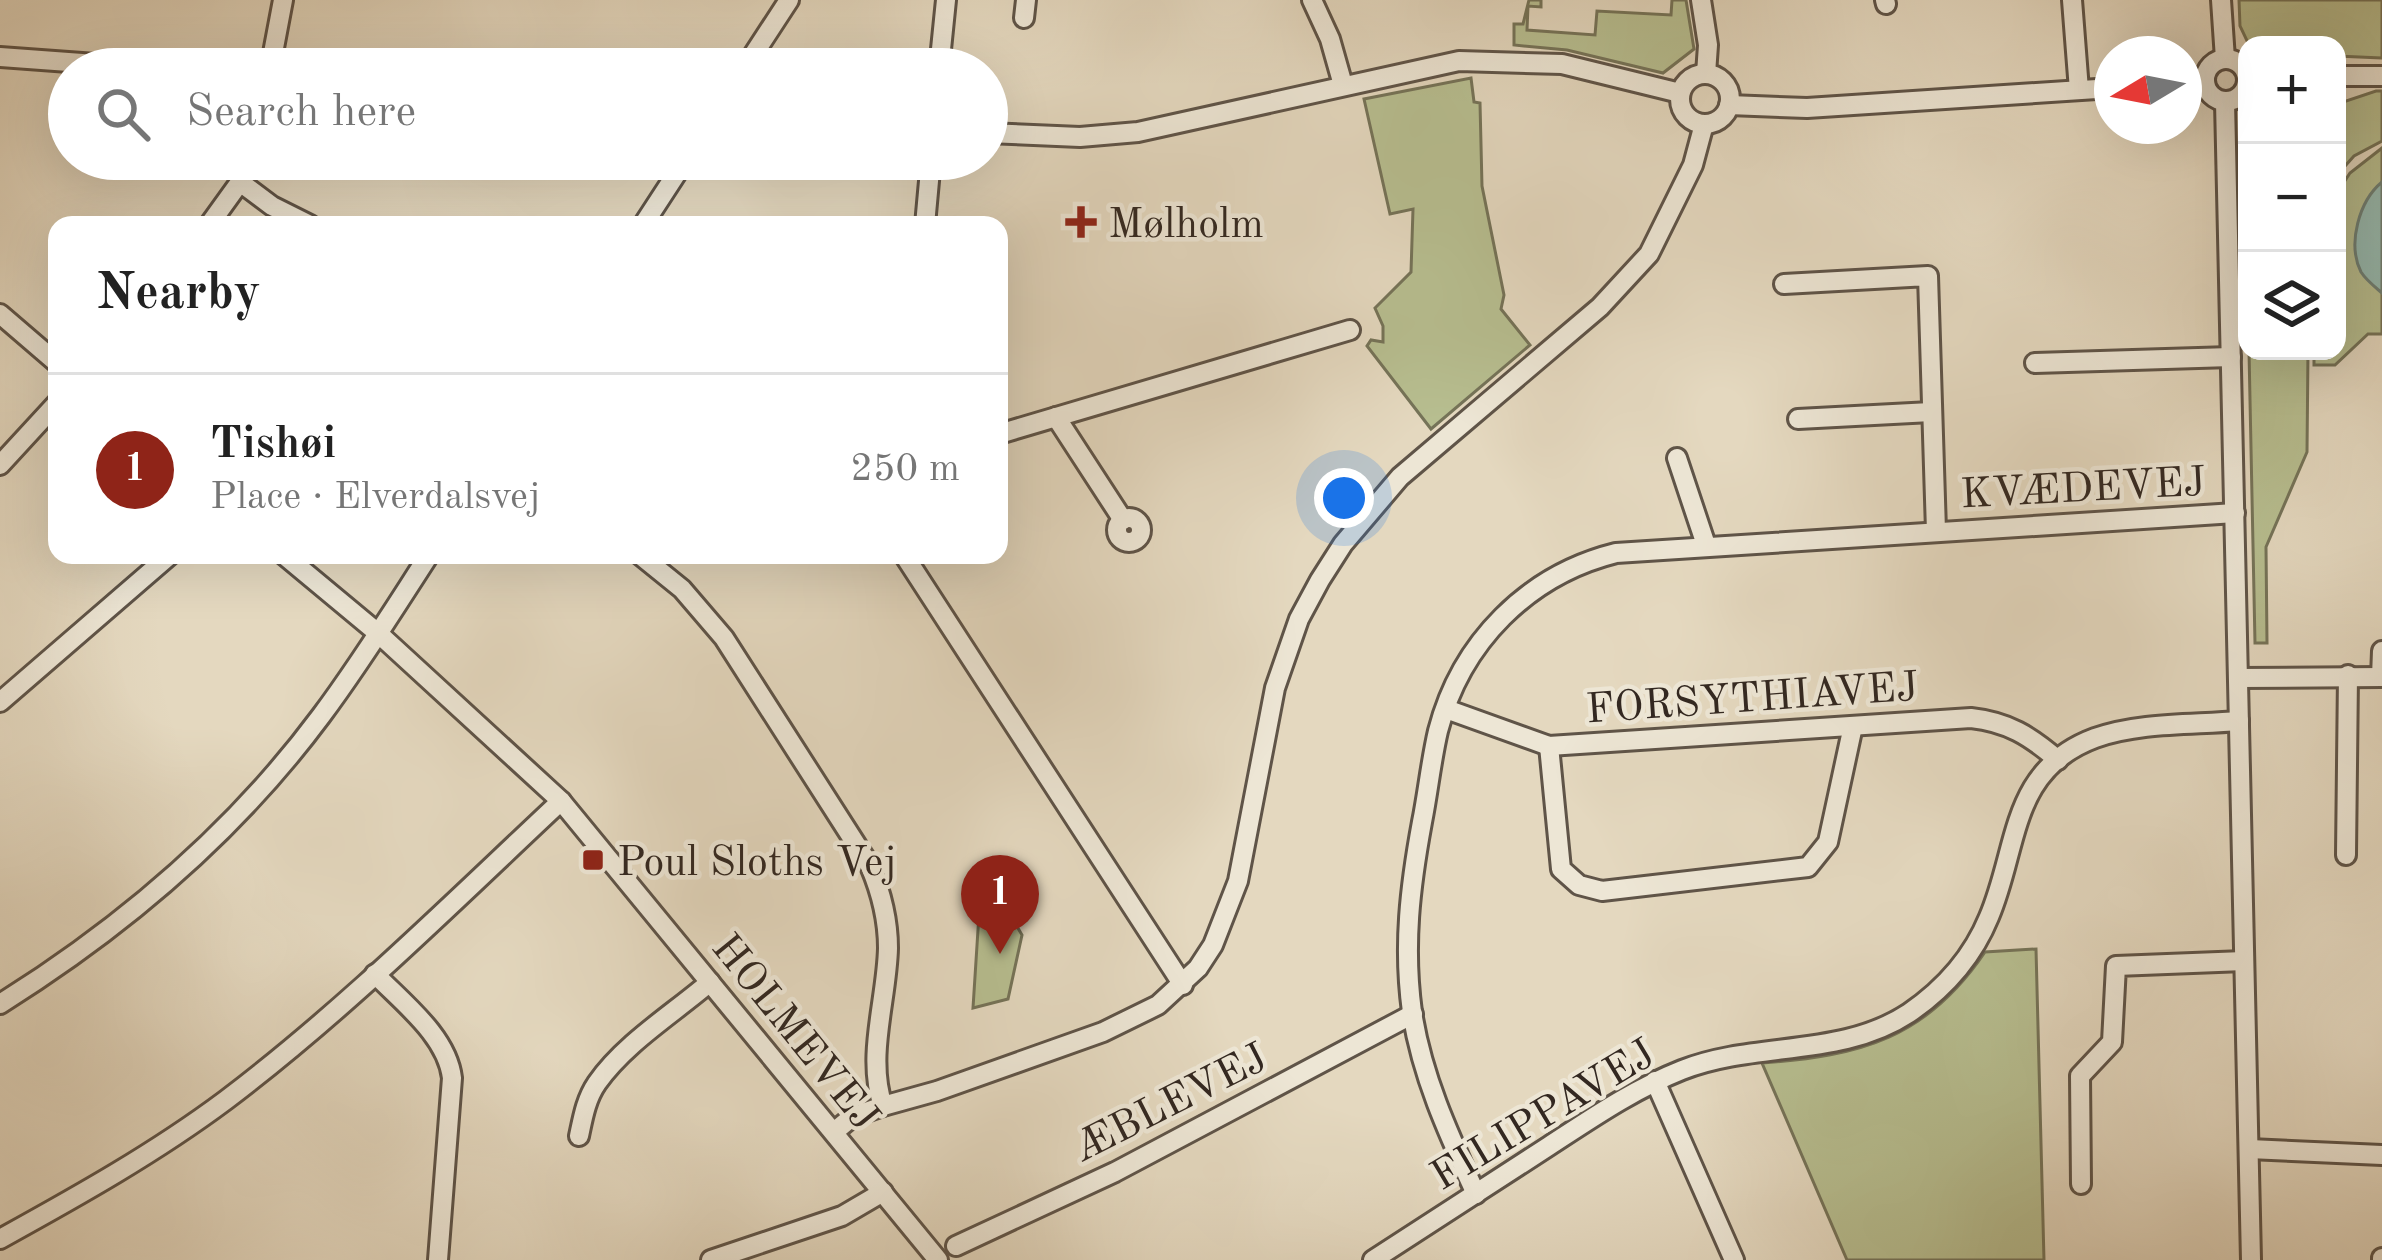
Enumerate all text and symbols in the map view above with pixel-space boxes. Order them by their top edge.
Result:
north arrow [2094,36,2202,144]
map controls [2238,36,2346,360]
button: + [2238,36,2346,144]
search box [48,48,1008,180]
icon: search [90,81,156,147]
text: Search here [186,91,416,136]
button: − [2238,144,2346,252]
place label: Mølholm [1108,205,1264,247]
marker: Mølholm [1065,206,1097,238]
button: layers [2238,252,2346,360]
text: Nearby [96,269,261,320]
text: Tishøi [210,423,336,468]
text: 1 [124,450,146,489]
text: 250 m [850,450,960,489]
street label: KVÆDEVEJ [1959,463,2207,517]
your location [1314,468,1374,528]
text: Place · Elverdalsvej [210,478,541,517]
street label: FORSYTHIAVEJ [1585,667,1920,733]
place label: Poul Sloths Vej [617,843,897,885]
marker: Poul Sloths Vej [580,847,606,873]
pin: 1 [961,855,1039,954]
street label: HOLMEVEJ [702,927,885,1140]
street label: FILIPPAVEJ [1425,1033,1663,1200]
street label: ÆBLEVEJ [1067,1038,1275,1171]

